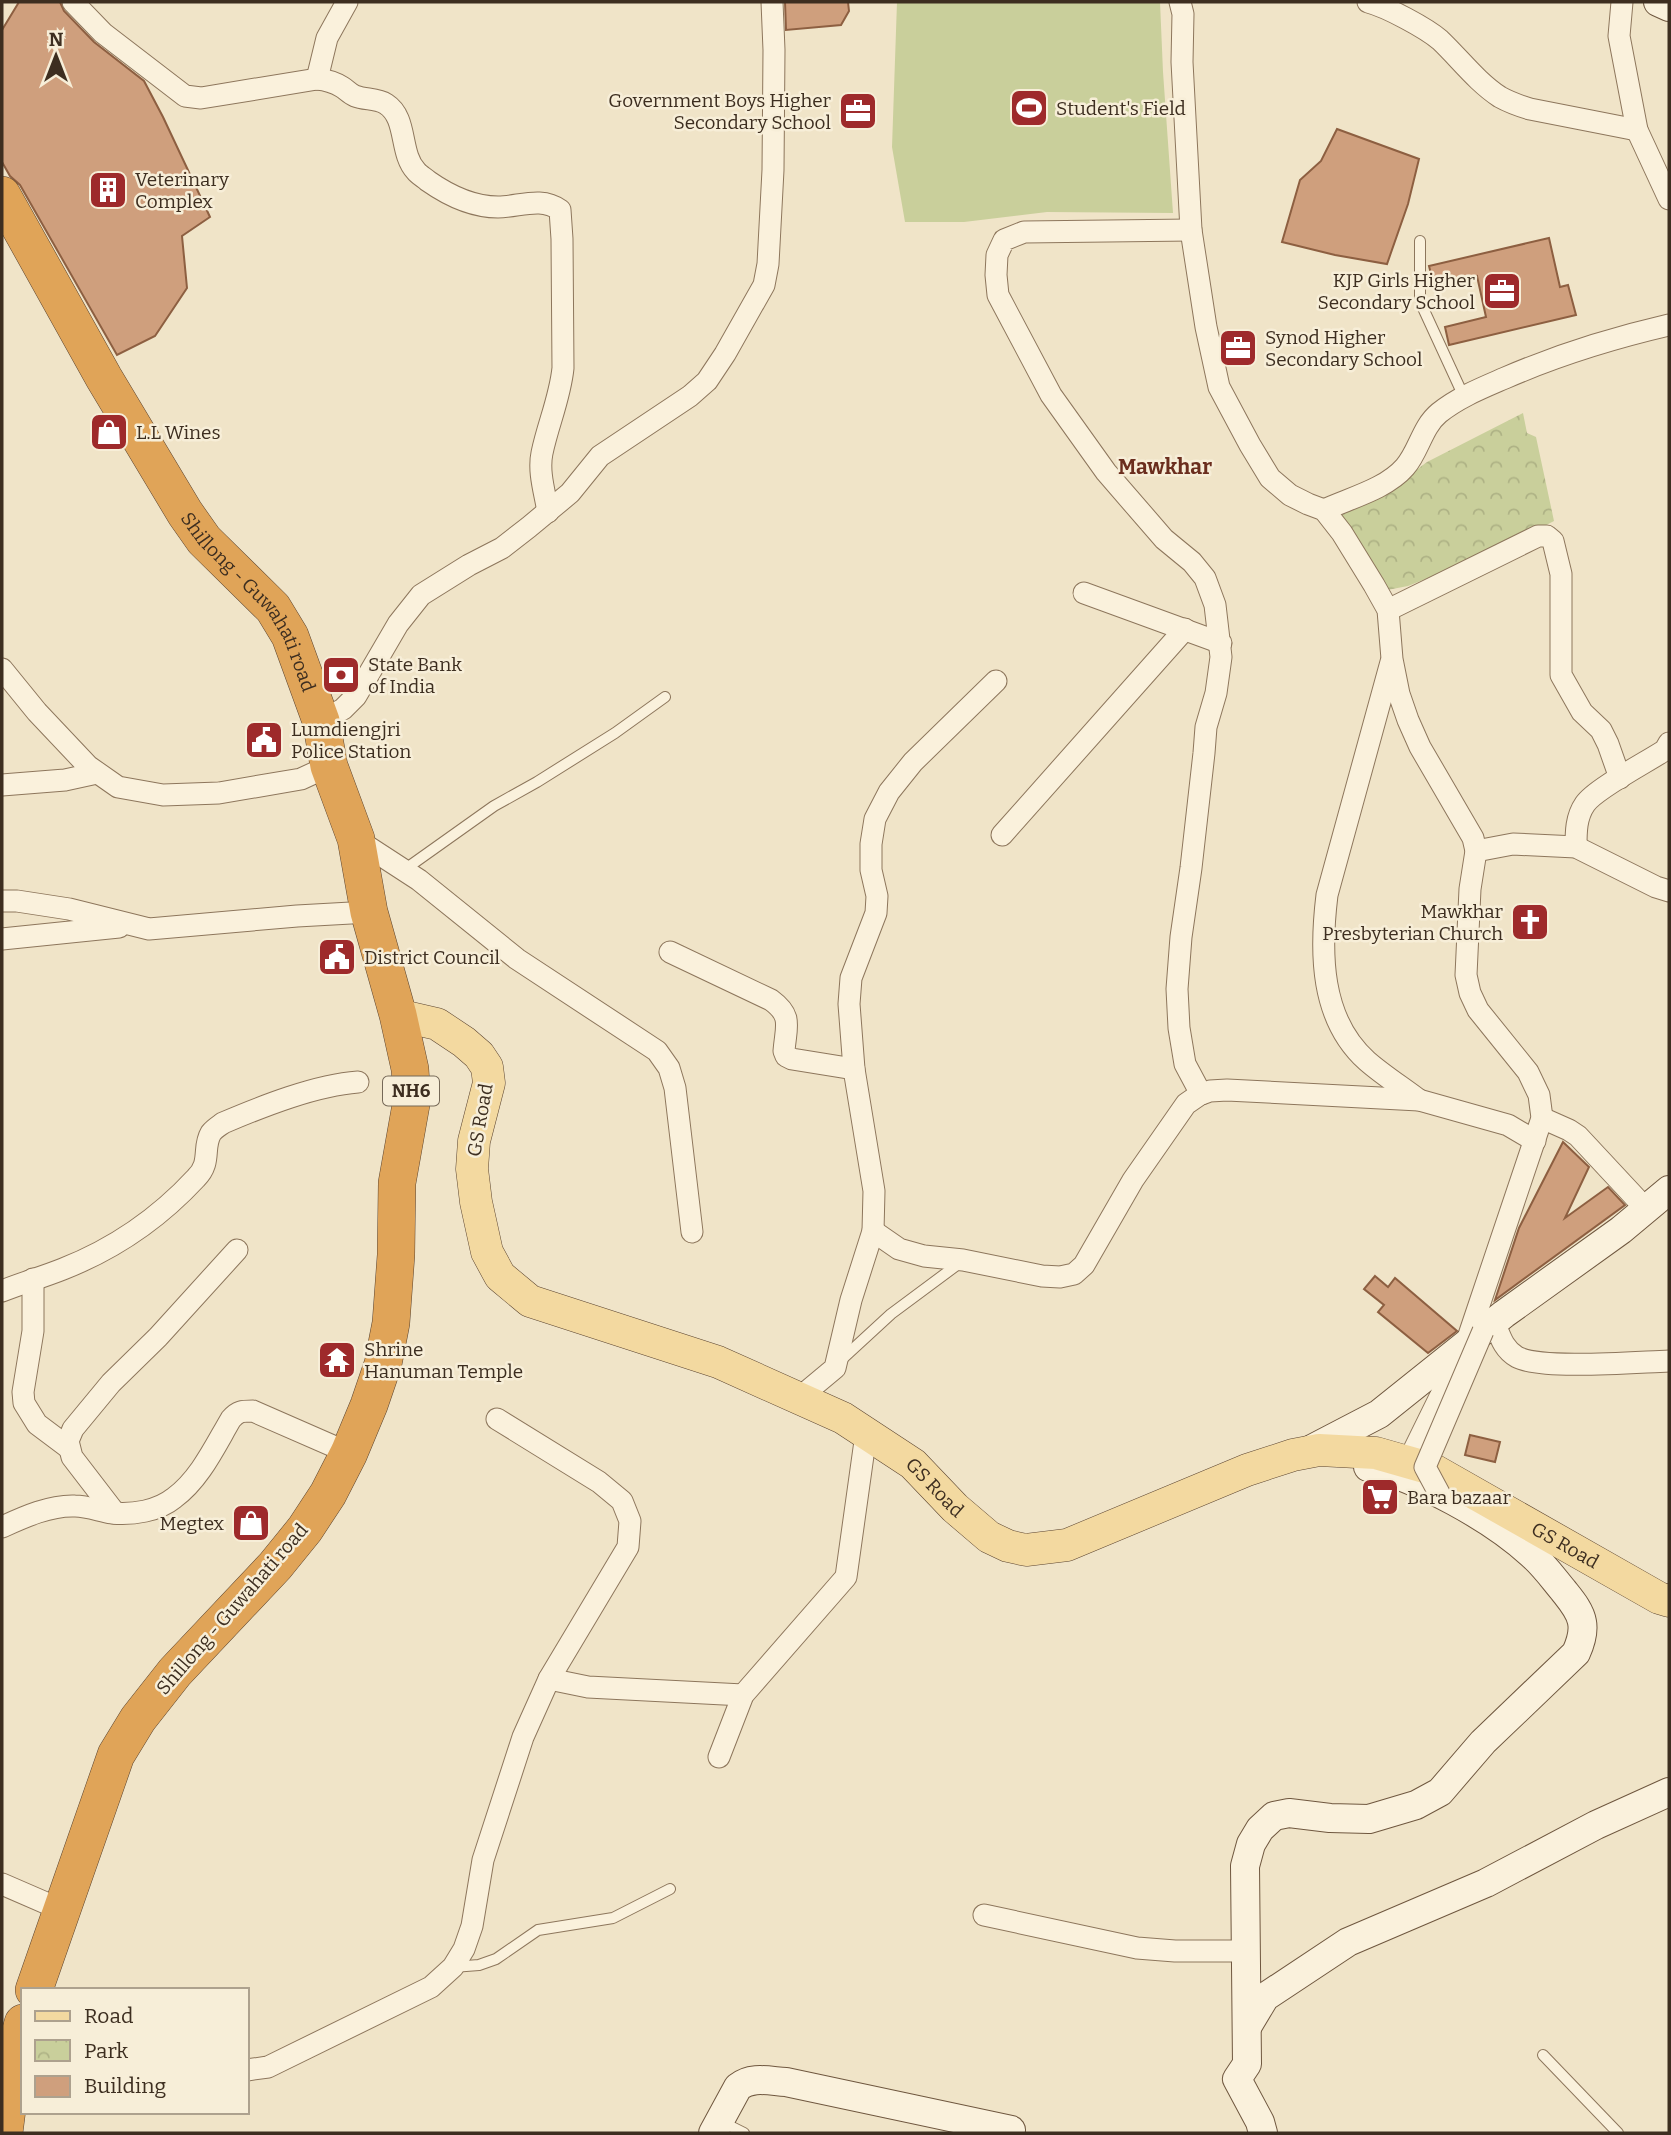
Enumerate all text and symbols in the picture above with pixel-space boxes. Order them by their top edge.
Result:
north arrow [21,21,91,91]
text: N [49,28,64,51]
sports icon: Student's Field [1008,87,1050,129]
place label: Government Boys Higher Secondary School [608,89,832,134]
office icon: Government Boys Higher Secondary School [837,90,879,132]
place label: Student's Field [1056,97,1186,120]
place label: Veterinary Complex [135,168,230,213]
building icon: Veterinary Complex [87,169,129,211]
place label: KJP Girls Higher Secondary School [1318,269,1476,314]
office icon: KJP Girls Higher Secondary School [1481,270,1523,312]
place label: Synod Higher Secondary School [1265,326,1423,371]
office icon: Synod Higher Secondary School [1217,327,1259,369]
shop icon: L.L Wines [88,411,130,453]
place label: L.L Wines [136,421,221,444]
district label: Mawkhar [1118,454,1212,480]
street label: Shillong - Guwahati road [176,507,321,695]
place label: State Bank of India [368,653,462,698]
bank icon: State Bank of India [320,654,362,696]
place label: Lumdiengjri Police Station [291,718,411,763]
public building icon: Lumdiengjri Police Station [243,719,285,761]
place label: Mawkhar Presbyterian Church [1322,900,1504,945]
church icon: Mawkhar Presbyterian Church [1509,901,1551,943]
public building icon: District Council [316,936,358,978]
place label: District Council [364,946,500,969]
road number: NH6 [383,1076,439,1106]
street label: GS Road [462,1082,498,1158]
place label: Shrine Hanuman Temple [364,1338,523,1383]
temple icon: Shrine Hanuman Temple [316,1339,358,1381]
street label: GS Road [901,1452,969,1522]
supermarket icon: Bara bazaar [1359,1476,1401,1518]
place label: Bara bazaar [1407,1486,1512,1509]
shop icon: Megtex [230,1502,272,1544]
place label: Megtex [160,1512,224,1535]
street label: GS Road [1528,1517,1603,1573]
street label: Shillong - Guwahati road [151,1519,313,1699]
legend [21,1988,248,2114]
text: Road [84,2003,133,2029]
text: Park [84,2038,128,2064]
text: Building [84,2073,167,2099]

